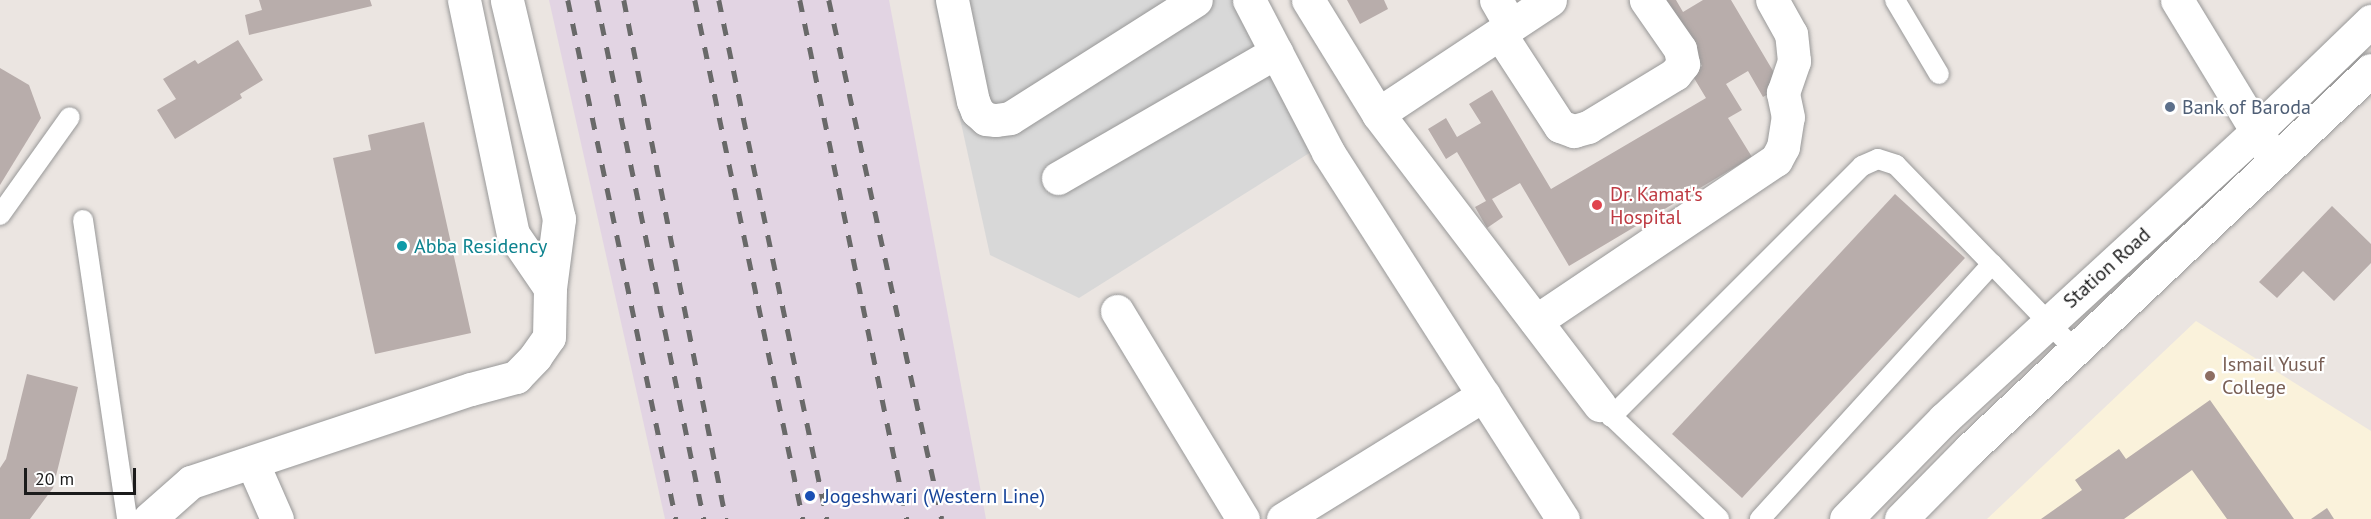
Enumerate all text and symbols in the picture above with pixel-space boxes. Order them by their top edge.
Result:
place label: Bank of Baroda [2182,95,2311,119]
marker: Bank of Baroda [2163,100,2177,114]
place label: Dr. Kamat's Hospital [1610,182,1704,229]
marker: Dr. Kamat's Hospital [1588,196,1606,214]
street label: Station Road [2059,223,2155,313]
place label: Abba Residency [414,234,547,258]
marker: Abba Residency [395,239,409,253]
place label: Ismail Yusuf College [2222,352,2325,399]
marker: Ismail Yusuf College [2203,369,2217,383]
scale bar [27,456,140,494]
text: 20 m [35,467,74,490]
place label: Jogeshwari (Western Line) [824,484,1045,508]
marker: Jogeshwari (Western Line) [801,487,819,505]

